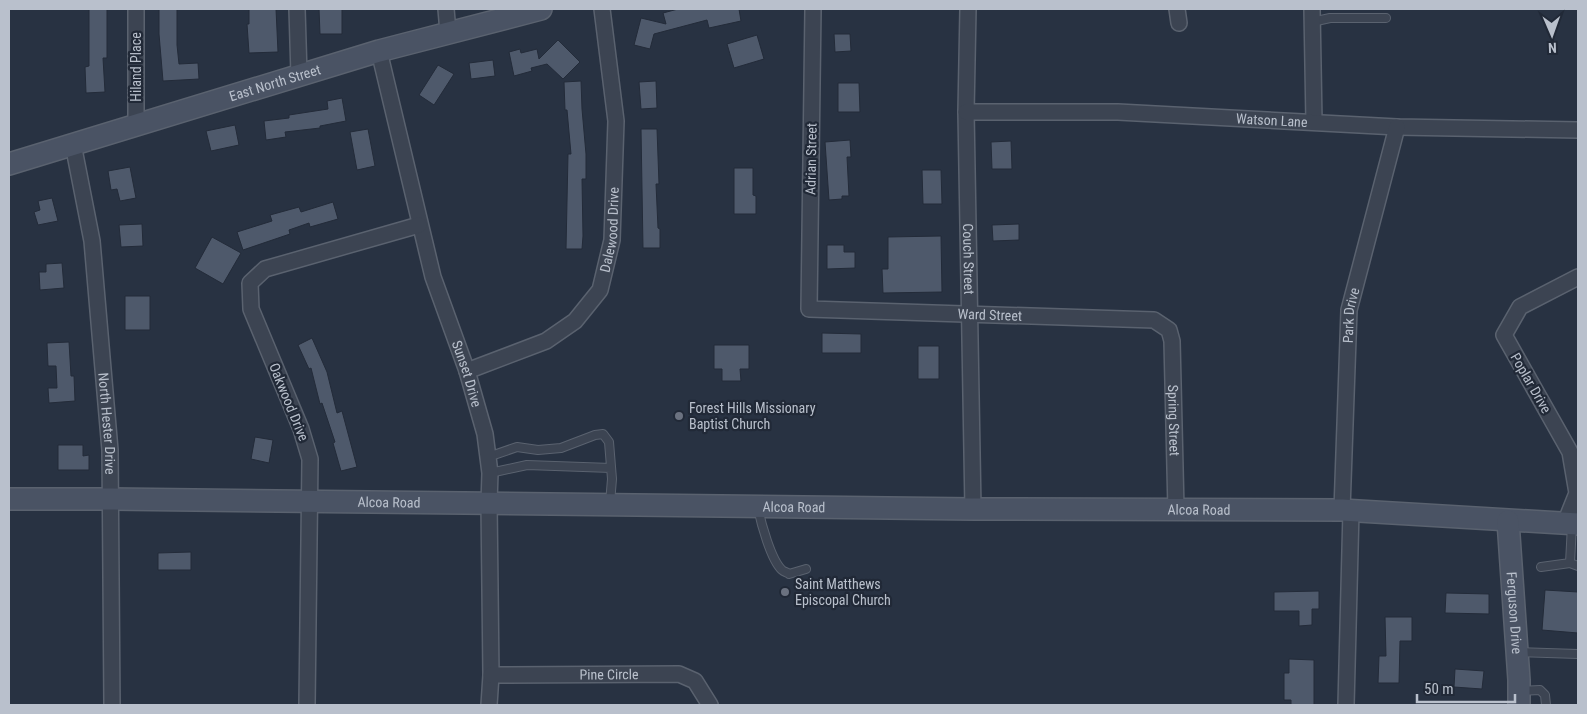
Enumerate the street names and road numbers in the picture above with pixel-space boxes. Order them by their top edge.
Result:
street label: Hiland Place [128,32,144,102]
street label: East North Street [227,61,323,104]
street label: Watson Lane [1236,110,1308,130]
street label: Adrian Street [802,123,820,195]
street label: Dalewood Drive [597,186,622,274]
street label: Couch Street [960,223,977,295]
street label: Park Drive [1340,285,1363,343]
street label: Ward Street [957,306,1022,324]
street label: Sunset Drive [449,338,485,409]
street label: Poplar Drive [1507,350,1555,416]
street label: Oakwood Drive [266,361,312,444]
street label: North Hester Drive [95,372,118,475]
street label: Spring Street [1165,384,1183,456]
street label: Alcoa Road [357,494,421,511]
street label: Alcoa Road [762,499,825,515]
street label: Alcoa Road [1167,502,1230,518]
street label: Ferguson Drive [1504,571,1525,655]
street label: Pine Circle [579,666,639,683]

